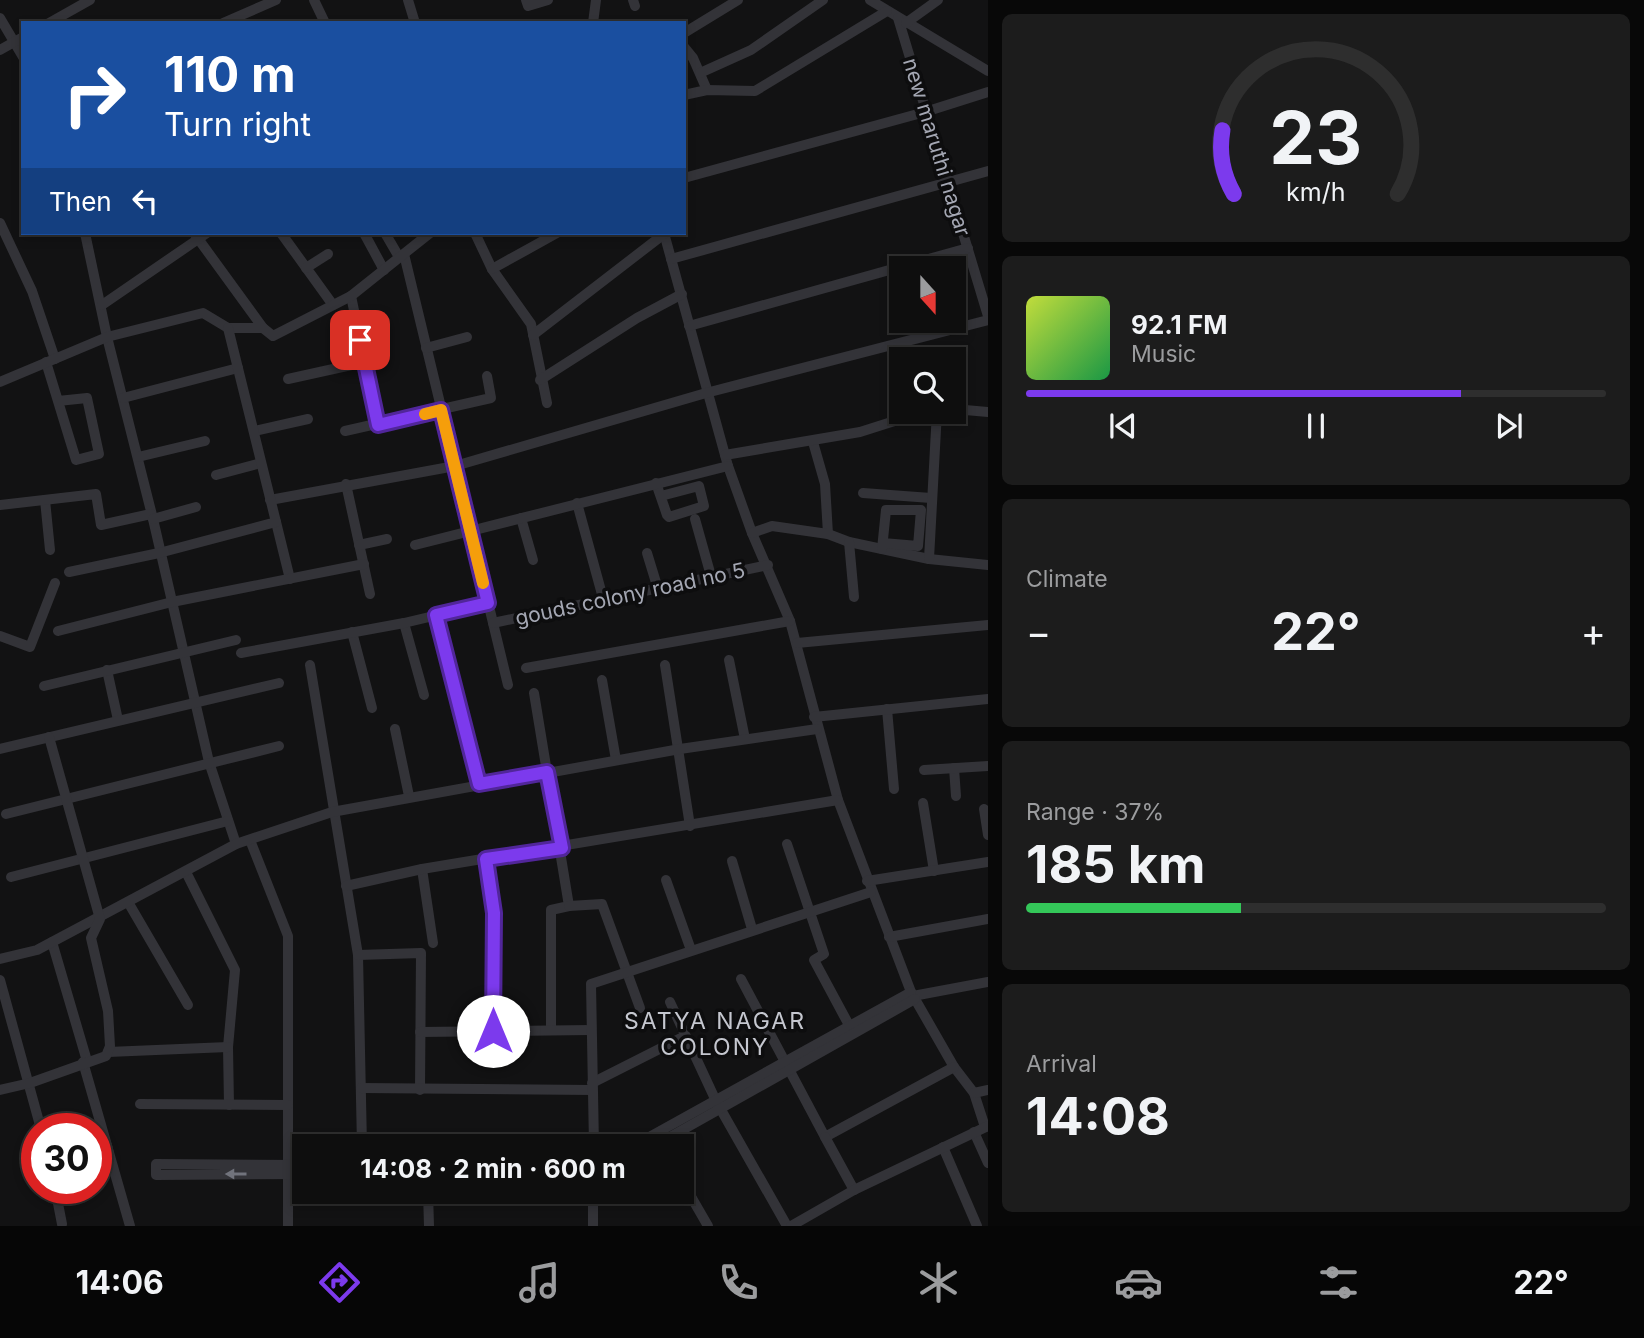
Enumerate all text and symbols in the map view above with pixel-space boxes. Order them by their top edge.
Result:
text: 110 m [164,45,296,104]
icon: right [49,49,140,140]
street label: new maruthi nagar [898,55,976,239]
text: 23 [1270,94,1362,183]
text: Turn right [164,105,311,144]
text: km/h [1286,177,1346,207]
icon: left [126,182,164,220]
text: Then [49,186,112,217]
north arrow [889,256,966,332]
map controls [889,256,966,424]
text: 92.1 FM [1131,309,1227,340]
pin [330,310,390,370]
icon: arrive [341,321,379,359]
text: Music [1131,340,1196,368]
button: search [889,347,966,424]
icon: previous [1104,407,1142,445]
icon: pause [1297,407,1335,445]
icon: next [1490,407,1528,445]
street label: gouds colony road no 5 [513,557,747,631]
text: Climate [1026,565,1108,593]
text: 22° [1271,600,1361,663]
text: − [1026,609,1051,655]
text: + [1581,609,1606,655]
text: Range · 37% [1026,798,1164,826]
text: 185 km [1026,833,1205,896]
position arrow [456,994,530,1068]
district label: SATYA NAGAR COLONY [624,1007,806,1061]
text: Arrival [1026,1050,1097,1078]
text: 14:08 [1026,1085,1170,1148]
speed limit sign: 30 [21,1113,112,1204]
text: 14:08 · 2 min · 600 m [360,1153,626,1184]
one-way arrow [225,1169,247,1180]
icon: directions [315,1258,364,1307]
icon: music [515,1258,564,1307]
icon: phone [714,1258,763,1307]
icon: climate [914,1258,963,1307]
icon: car [1114,1258,1163,1307]
icon: filters [1314,1258,1363,1307]
text: 14:06 [75,1263,164,1302]
text: 22° [1514,1263,1569,1302]

